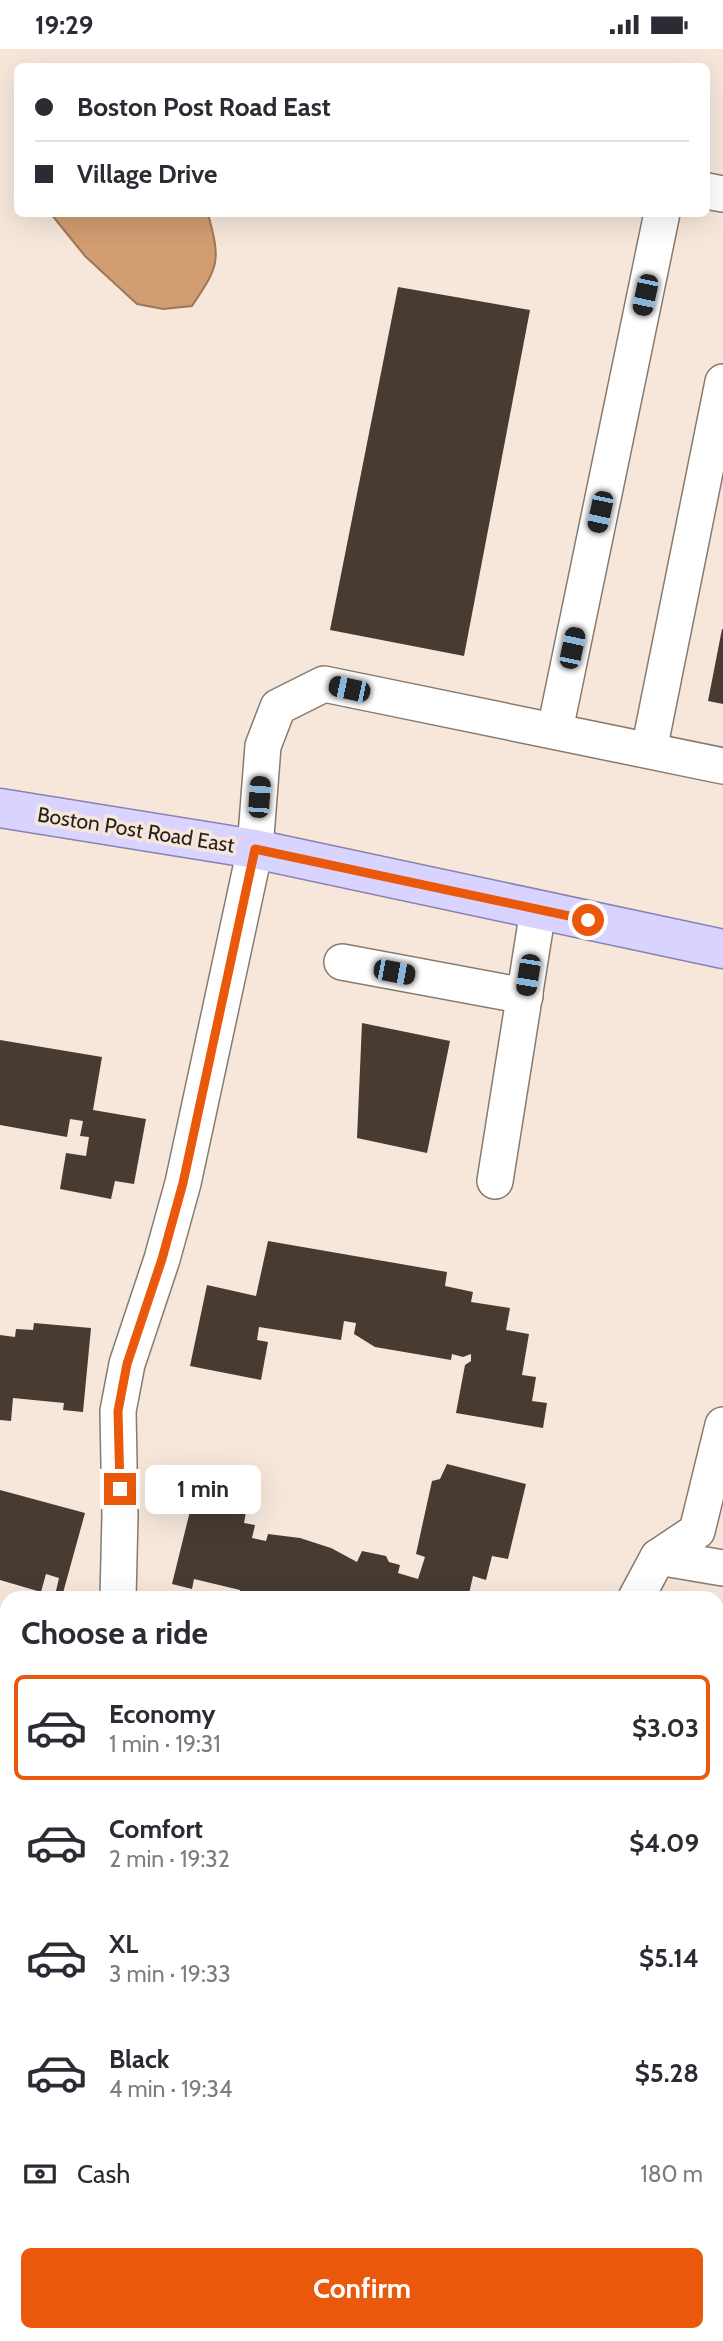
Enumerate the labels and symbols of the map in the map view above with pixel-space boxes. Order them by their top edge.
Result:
car [631,272,660,318]
car [586,489,615,535]
car [558,625,587,671]
car [327,674,372,704]
car [248,775,271,819]
street label: Boston Post Road East [36,802,236,857]
route start [572,904,604,936]
car [515,953,542,997]
car [372,958,417,986]
callout: 1 min [144,1465,260,1513]
route end [104,1473,136,1505]

